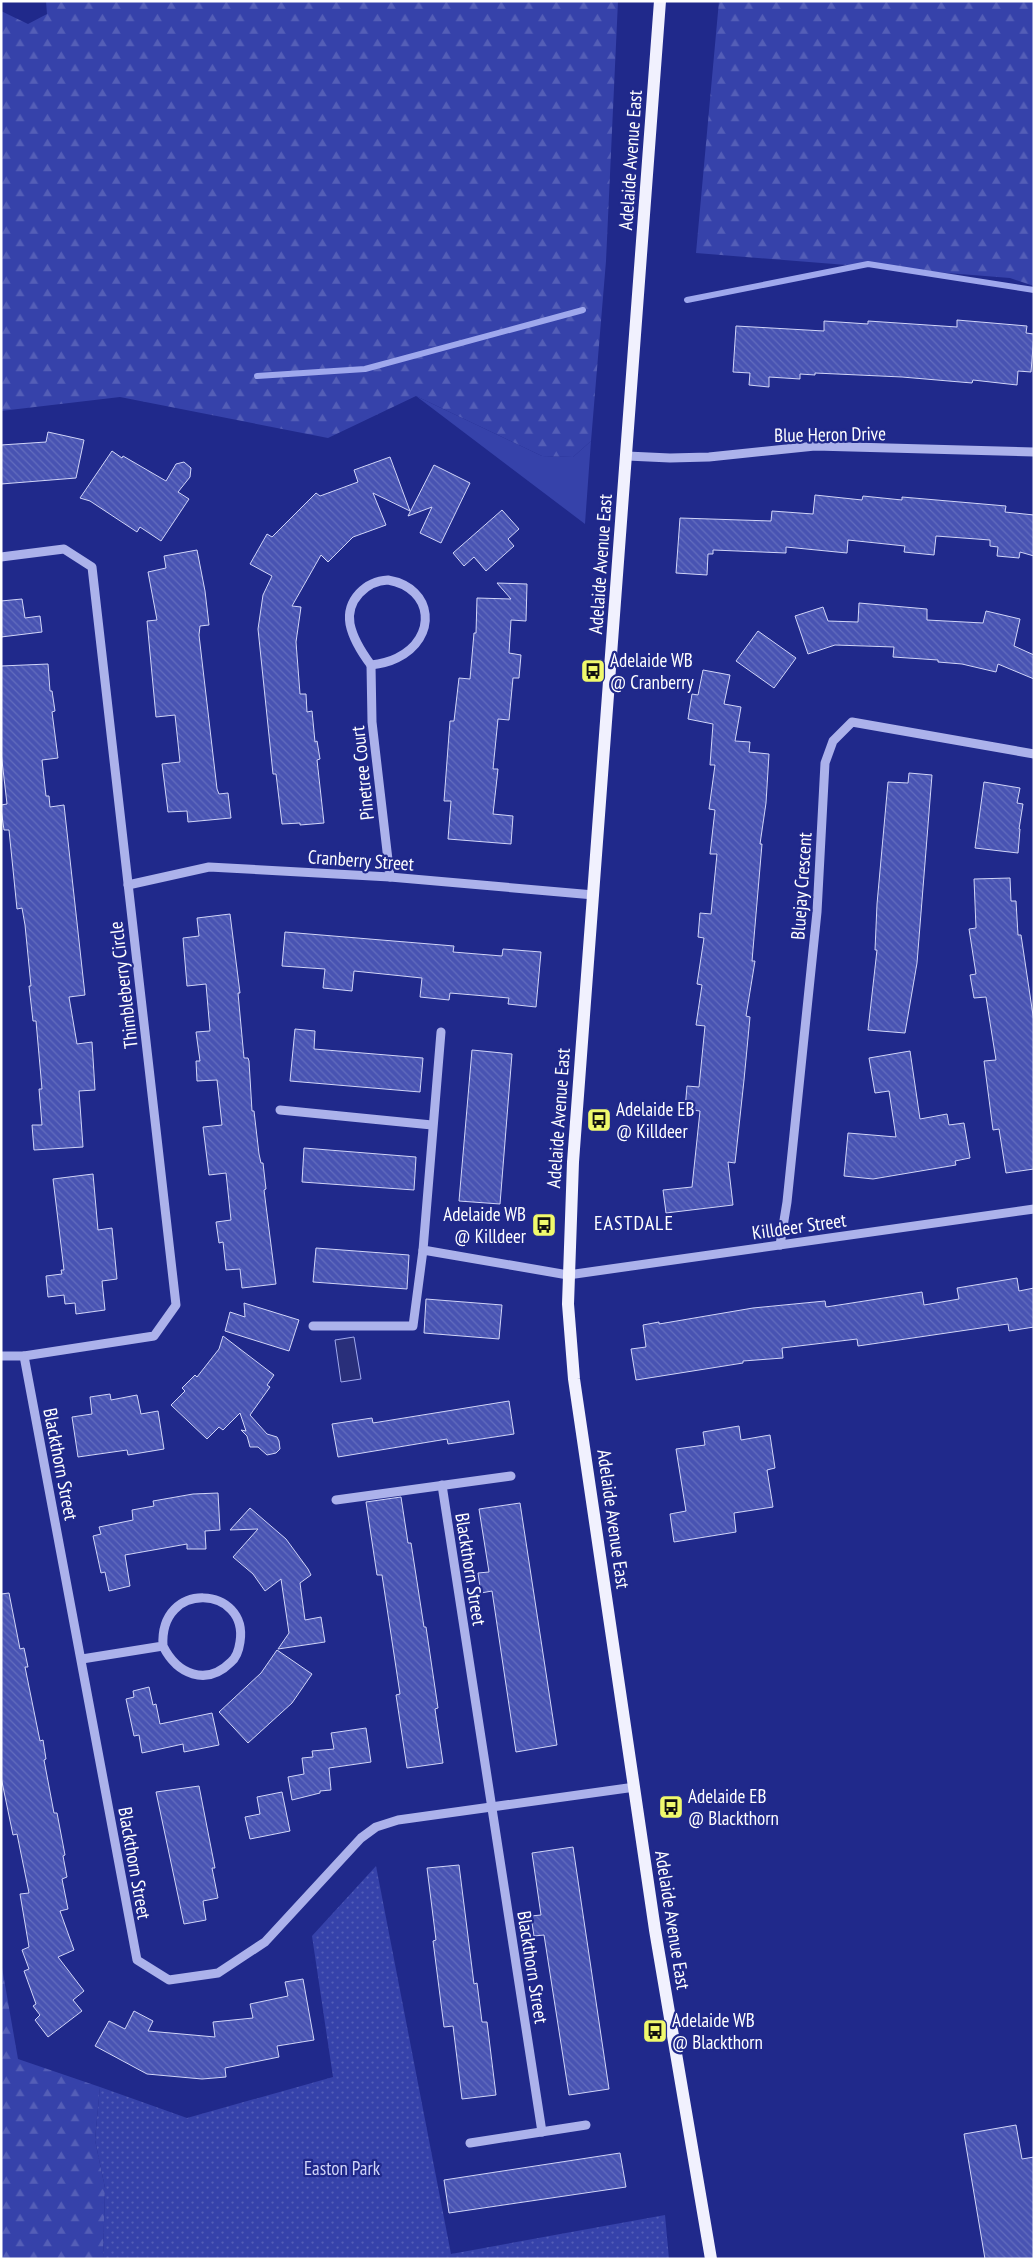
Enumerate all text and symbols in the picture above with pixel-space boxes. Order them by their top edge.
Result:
street label: Adelaide Avenue East [613,88,647,231]
street label: Blue Heron Drive [774,421,886,447]
street label: Adelaide Avenue East [583,492,617,635]
place label: Adelaide WB @ Cranberry [610,648,694,694]
bus stop icon: Adelaide WB @ Cranberry [580,658,606,684]
street label: Pinetree Court [345,724,379,821]
street label: Bluejay Crescent [785,831,817,940]
street label: Cranberry Street [307,844,416,876]
street label: Thimbleberry Circle [103,920,143,1050]
street label: Adelaide Avenue East [541,1046,575,1189]
place label: Adelaide EB @ Killdeer [616,1097,694,1143]
bus stop icon: Adelaide EB @ Killdeer [586,1107,612,1133]
place label: Adelaide WB @ Killdeer [443,1202,527,1248]
street label: Killdeer Street [750,1207,848,1244]
district label: EASTDALE [594,1210,674,1236]
bus stop icon: Adelaide WB @ Killdeer [531,1212,557,1238]
street label: Blackthorn Street [38,1406,84,1523]
street label: Adelaide Avenue East [592,1448,636,1591]
street label: Blackthorn Street [450,1511,492,1628]
place label: Adelaide EB @ Blackthorn [688,1784,779,1830]
bus stop icon: Adelaide EB @ Blackthorn [658,1794,684,1820]
street label: Blackthorn Street [113,1805,157,1922]
street label: Adelaide Avenue East [650,1849,696,1992]
street label: Blackthorn Street [512,1909,554,2026]
place label: Adelaide WB @ Blackthorn [672,2008,763,2054]
bus stop icon: Adelaide WB @ Blackthorn [642,2018,668,2044]
park label: Easton Park [304,2156,381,2180]

